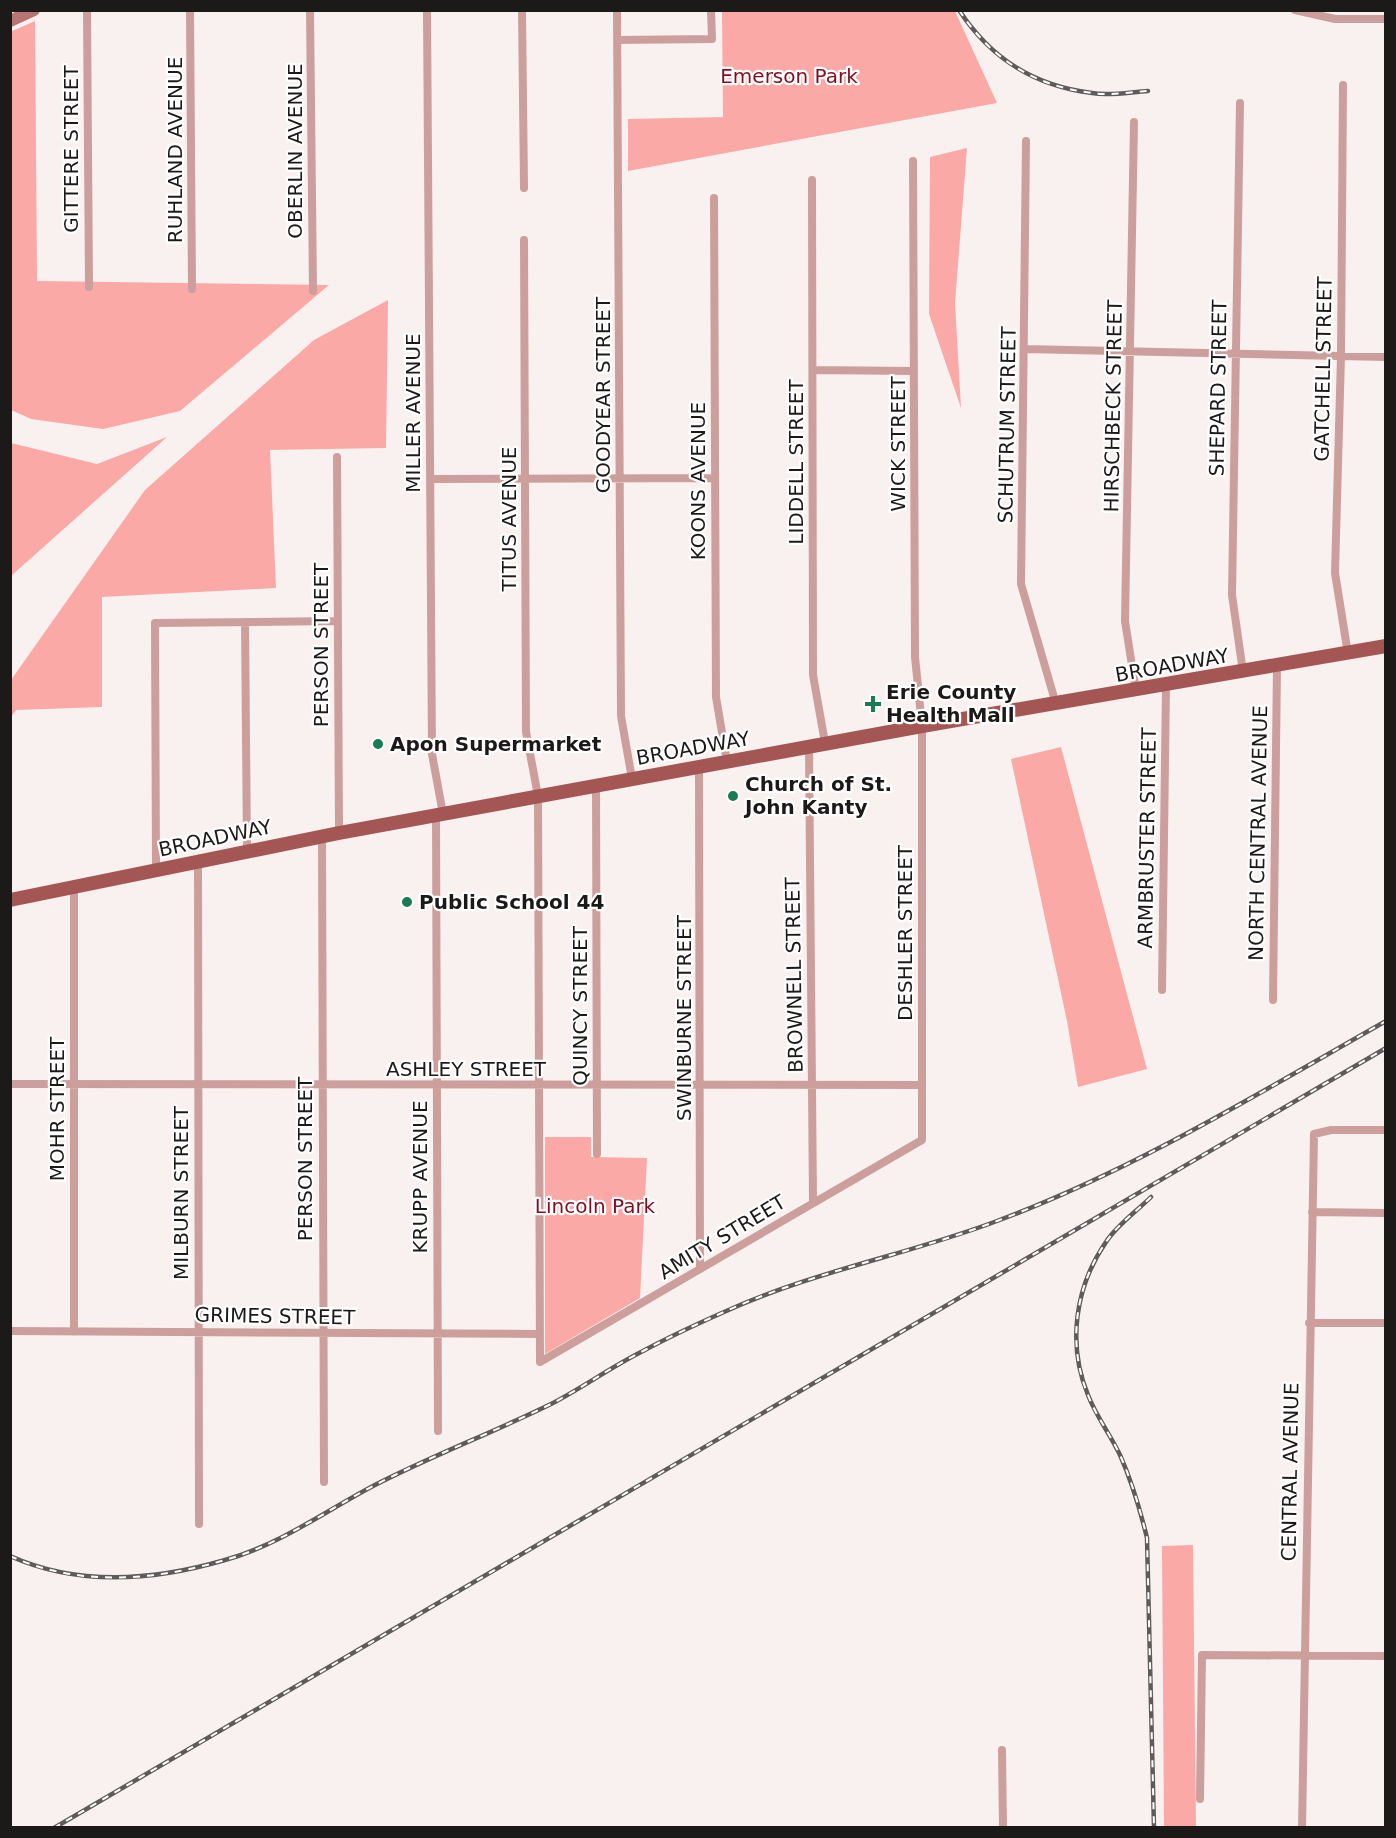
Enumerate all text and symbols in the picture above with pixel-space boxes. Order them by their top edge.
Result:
street label: RUHLAND AVENUE [163,57,187,243]
street label: OBERLIN AVENUE [283,63,307,239]
park label: Emerson Park [720,64,858,88]
street label: GITTERE STREET [59,65,83,233]
street label: GATCHELL STREET [1309,275,1337,462]
street label: GOODYEAR STREET [591,296,615,493]
street label: HIRSCHBECK STREET [1099,299,1127,513]
street label: SHEPARD STREET [1204,299,1232,477]
street label: SCHUTRUM STREET [993,326,1021,524]
street label: MILLER AVENUE [401,333,425,493]
street label: WICK STREET [886,376,910,512]
street label: LIDDELL STREET [784,379,808,545]
street label: KOONS AVENUE [686,402,710,560]
street label: TITUS AVENUE [497,447,521,592]
street label: PERSON STREET [309,562,333,727]
street label: BROADWAY [1113,643,1232,687]
place label: Erie County Health Mall [886,680,1016,727]
marker: Erie County Health Mall [864,695,882,713]
street label: NORTH CENTRAL AVENUE [1244,705,1272,961]
street label: BROADWAY [634,726,753,770]
street label: ARMBRUSTER STREET [1133,726,1161,949]
place label: Apon Supermarket [390,732,602,756]
marker: Apon Supermarket [371,737,385,751]
place label: Church of St. John Kanty [743,772,892,819]
marker: Church of St. John Kanty [726,789,740,803]
street label: BROADWAY [156,814,275,862]
street label: DESHLER STREET [893,844,917,1021]
street label: BROWNELL STREET [780,876,808,1073]
place label: Public School 44 [419,890,604,914]
marker: Public School 44 [400,895,414,909]
street label: SWINBURNE STREET [672,914,696,1121]
street label: QUINCY STREET [568,925,592,1086]
street label: MOHR STREET [45,1036,69,1181]
street label: ASHLEY STREET [386,1057,547,1081]
street label: PERSON STREET [293,1076,317,1241]
street label: KRUPP AVENUE [408,1100,432,1254]
street label: MILBURN STREET [169,1105,193,1280]
street label: AMITY STREET [654,1189,791,1284]
park label: Lincoln Park [535,1194,656,1218]
street label: GRIMES STREET [195,1303,356,1329]
street label: CENTRAL AVENUE [1276,1382,1304,1562]

